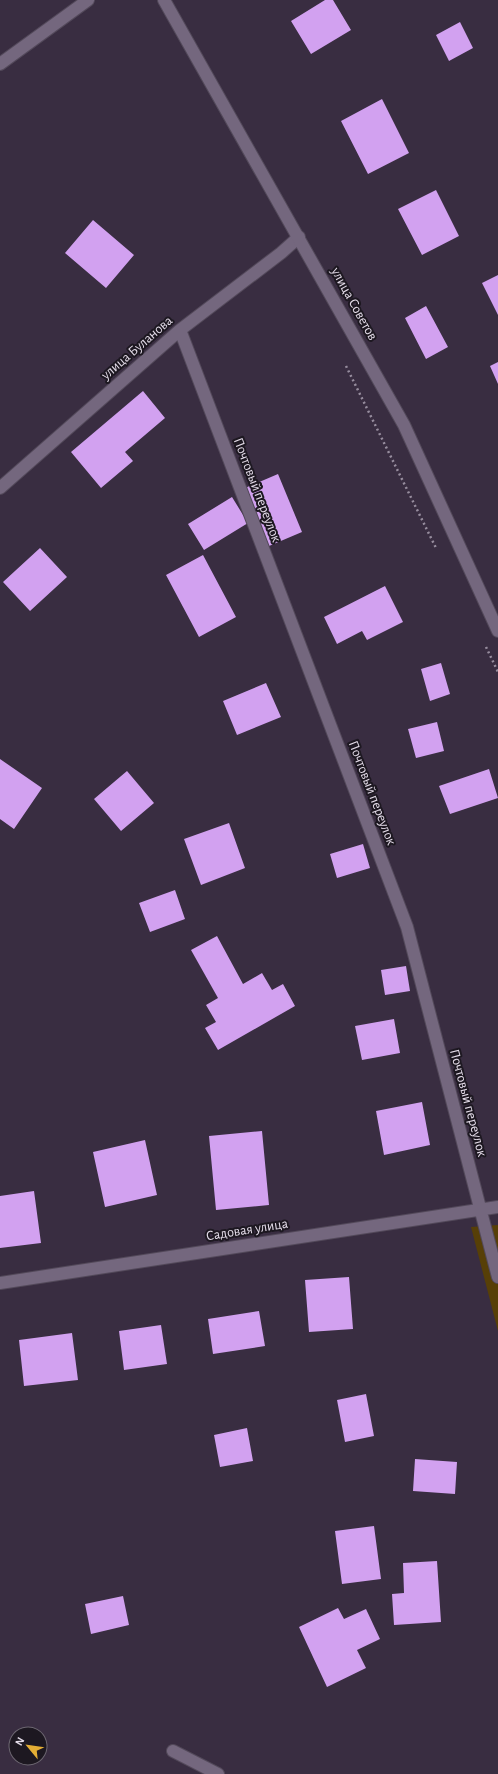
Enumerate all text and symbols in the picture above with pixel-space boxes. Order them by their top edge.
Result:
street label: улица Советов [328,264,380,343]
street label: улица Буланова [98,313,176,383]
street label: Почтовый переулок [231,436,284,545]
street label: Почтовый переулок [346,739,399,848]
street label: Почтовый переулок [447,1048,489,1159]
street label: Садовая улица [205,1217,290,1243]
north arrow [8,1726,48,1766]
text: N [13,1735,26,1747]

